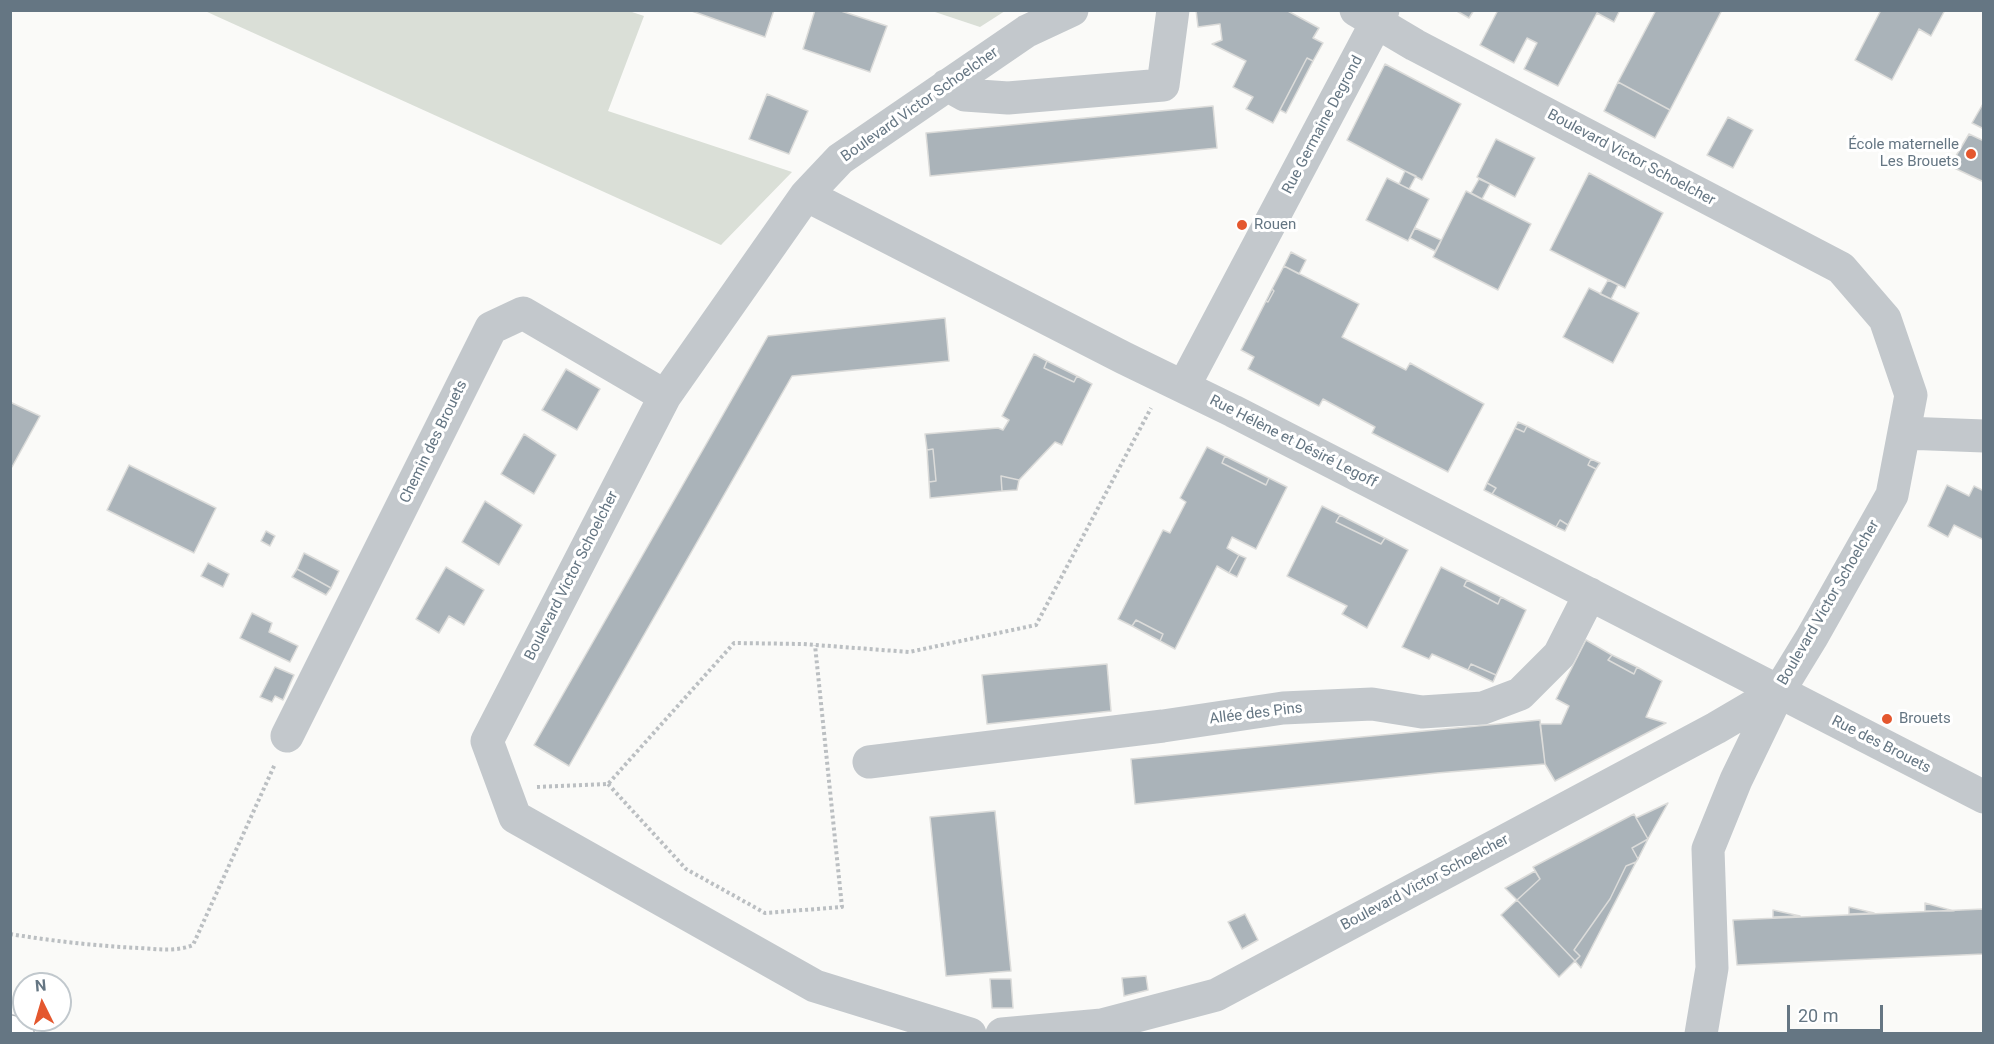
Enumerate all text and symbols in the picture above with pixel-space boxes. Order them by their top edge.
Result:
street label: Boulevard Victor Schoelcher [838,44,1002,166]
street label: Rue Germaine Degrond [1279,53,1367,197]
street label: Boulevard Victor Schoelcher [1544,106,1718,210]
place label: École maternelle Les Brouets [1848,136,1959,171]
marker: École maternelle Les Brouets [1964,147,1978,161]
place label: Rouen [1254,216,1296,234]
marker: Rouen [1235,218,1249,232]
street label: Chemin des Brouets [396,378,472,506]
street label: Rue Hélène et Désiré Legoff [1206,392,1380,492]
street label: Boulevard Victor Schoelcher [521,488,623,664]
street label: Boulevard Victor Schoelcher [1774,517,1884,689]
street label: Allée des Pins [1208,699,1304,729]
place label: Brouets [1899,710,1951,728]
street label: Rue des Brouets [1828,712,1934,778]
marker: Brouets [1880,712,1894,726]
street label: Boulevard Victor Schoelcher [1338,831,1512,935]
north arrow [12,972,72,1032]
text: N [34,976,47,996]
scale bar [1790,993,1886,1031]
text: 20 m [1798,1005,1838,1026]

